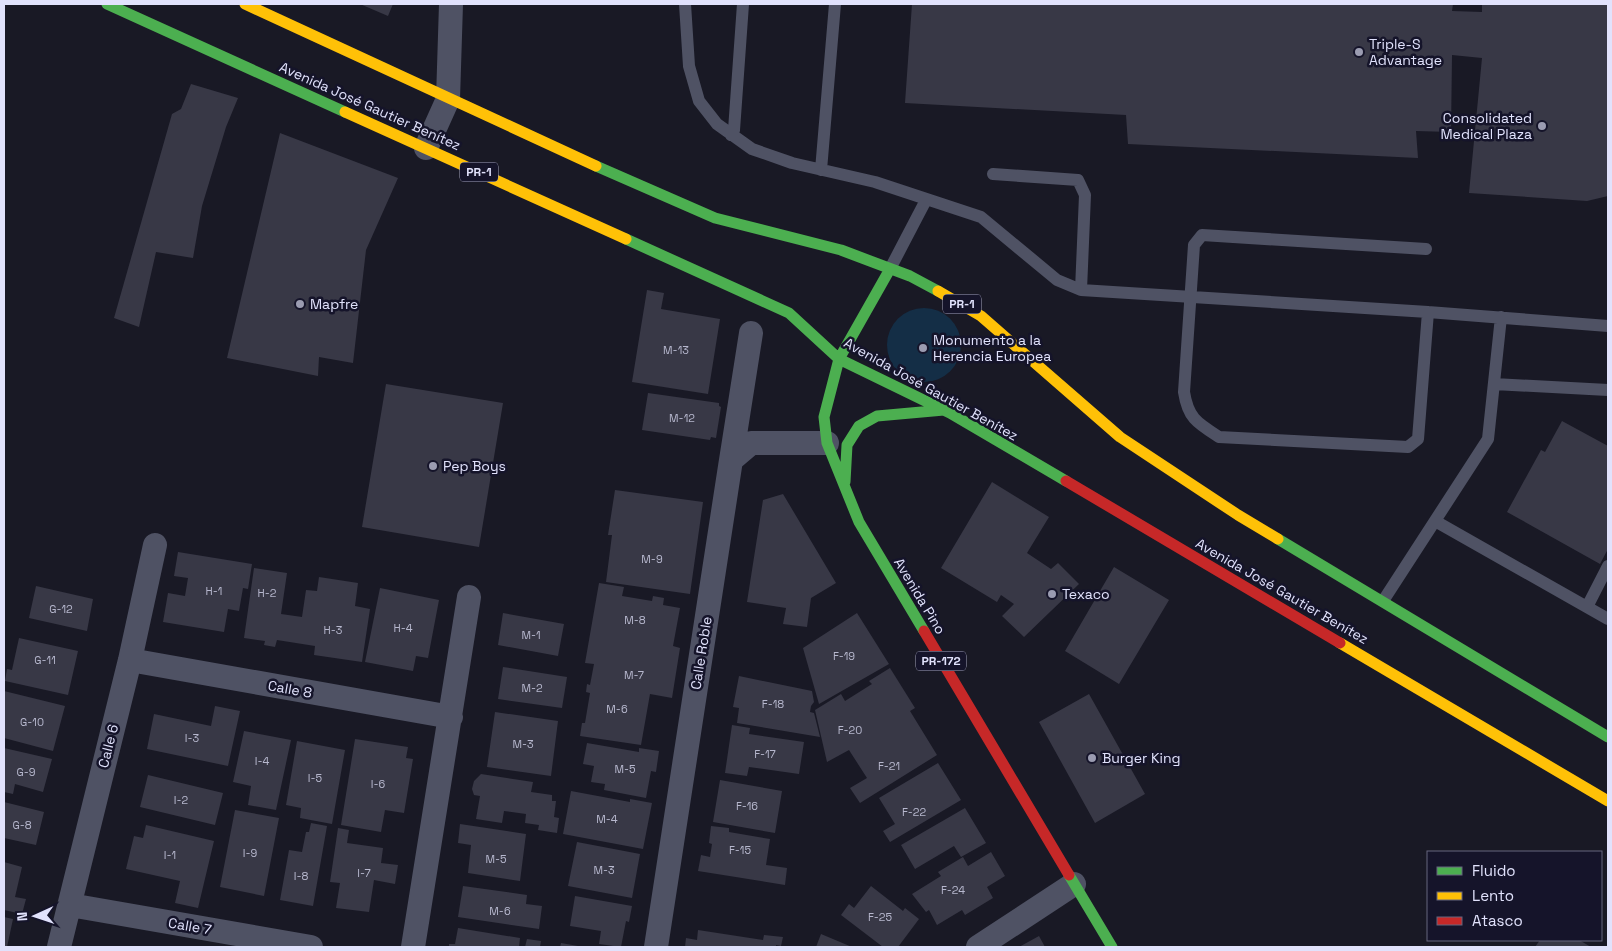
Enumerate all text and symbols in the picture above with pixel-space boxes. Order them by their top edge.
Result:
place label: Triple-S Advantage [1369,35,1442,69]
marker: Triple-S Advantage [1353,46,1365,58]
street label: Avenida José Gautier Benítez [277,58,463,154]
place label: Consolidated Medical Plaza [1441,109,1532,143]
marker: Consolidated Medical Plaza [1536,120,1548,132]
road number: PR-1 [460,162,498,182]
road number: PR-1 [943,294,981,314]
place label: Mapfre [310,295,358,313]
marker: Mapfre [294,298,306,310]
place label: Monumento a la Herencia Europea [933,331,1051,365]
street label: Avenida José Gautier Benítez [841,334,1021,444]
marker: Monumento a la Herencia Europea [917,342,929,354]
house number: M-13 [663,343,689,357]
house number: M-12 [669,411,695,425]
place label: Pep Boys [443,457,506,475]
marker: Pep Boys [427,460,439,472]
street label: Avenida José Gautier Benítez [1192,534,1372,648]
house number: M-9 [641,552,663,566]
street label: Avenida Pino [890,555,950,637]
house number: H-1 [206,584,222,598]
place label: Texaco [1062,585,1110,603]
house number: H-2 [258,586,277,600]
marker: Texaco [1046,588,1058,600]
house number: G-12 [49,602,73,616]
house number: M-8 [624,613,646,627]
street label: Calle Roble [686,615,716,691]
house number: H-4 [393,621,413,635]
house number: H-3 [324,623,343,637]
house number: M-1 [521,628,541,642]
house number: F-19 [833,649,855,663]
road number: PR-172 [916,651,966,670]
house number: G-11 [34,653,56,667]
house number: M-7 [624,668,644,682]
street label: Calle 8 [267,676,314,702]
house number: M-2 [521,681,543,695]
house number: F-18 [762,697,784,711]
house number: M-6 [606,702,628,716]
house number: G-10 [20,715,44,729]
street label: Calle 6 [94,722,122,770]
house number: F-20 [838,723,862,737]
house number: I-3 [185,731,200,745]
house number: M-3 [512,737,534,751]
house number: F-17 [754,747,776,761]
place label: Burger King [1102,749,1181,767]
marker: Burger King [1086,752,1098,764]
house number: I-4 [255,754,269,768]
house number: F-21 [878,759,900,773]
house number: M-5 [614,762,636,776]
house number: G-9 [17,765,36,779]
house number: I-5 [308,771,323,785]
house number: I-6 [371,777,385,791]
house number: I-2 [174,793,189,807]
house number: F-16 [736,799,758,813]
house number: F-22 [902,805,926,819]
house number: M-4 [596,812,618,826]
house number: G-8 [12,818,32,832]
house number: F-15 [729,843,751,857]
house number: I-9 [243,846,257,860]
house number: I-1 [164,848,176,862]
legend [1427,851,1602,941]
house number: M-5 [485,852,507,866]
text: Fluido [1472,861,1516,880]
house number: M-3 [593,863,615,877]
house number: I-7 [357,866,371,880]
house number: I-8 [294,869,308,883]
house number: F-24 [941,883,965,897]
text: Lento [1472,886,1514,905]
north arrow [10,891,60,941]
house number: M-6 [489,904,511,918]
house number: F-25 [868,910,892,924]
text: Atasco [1472,911,1523,930]
text: N [13,912,31,922]
street label: Calle 7 [167,913,213,939]

